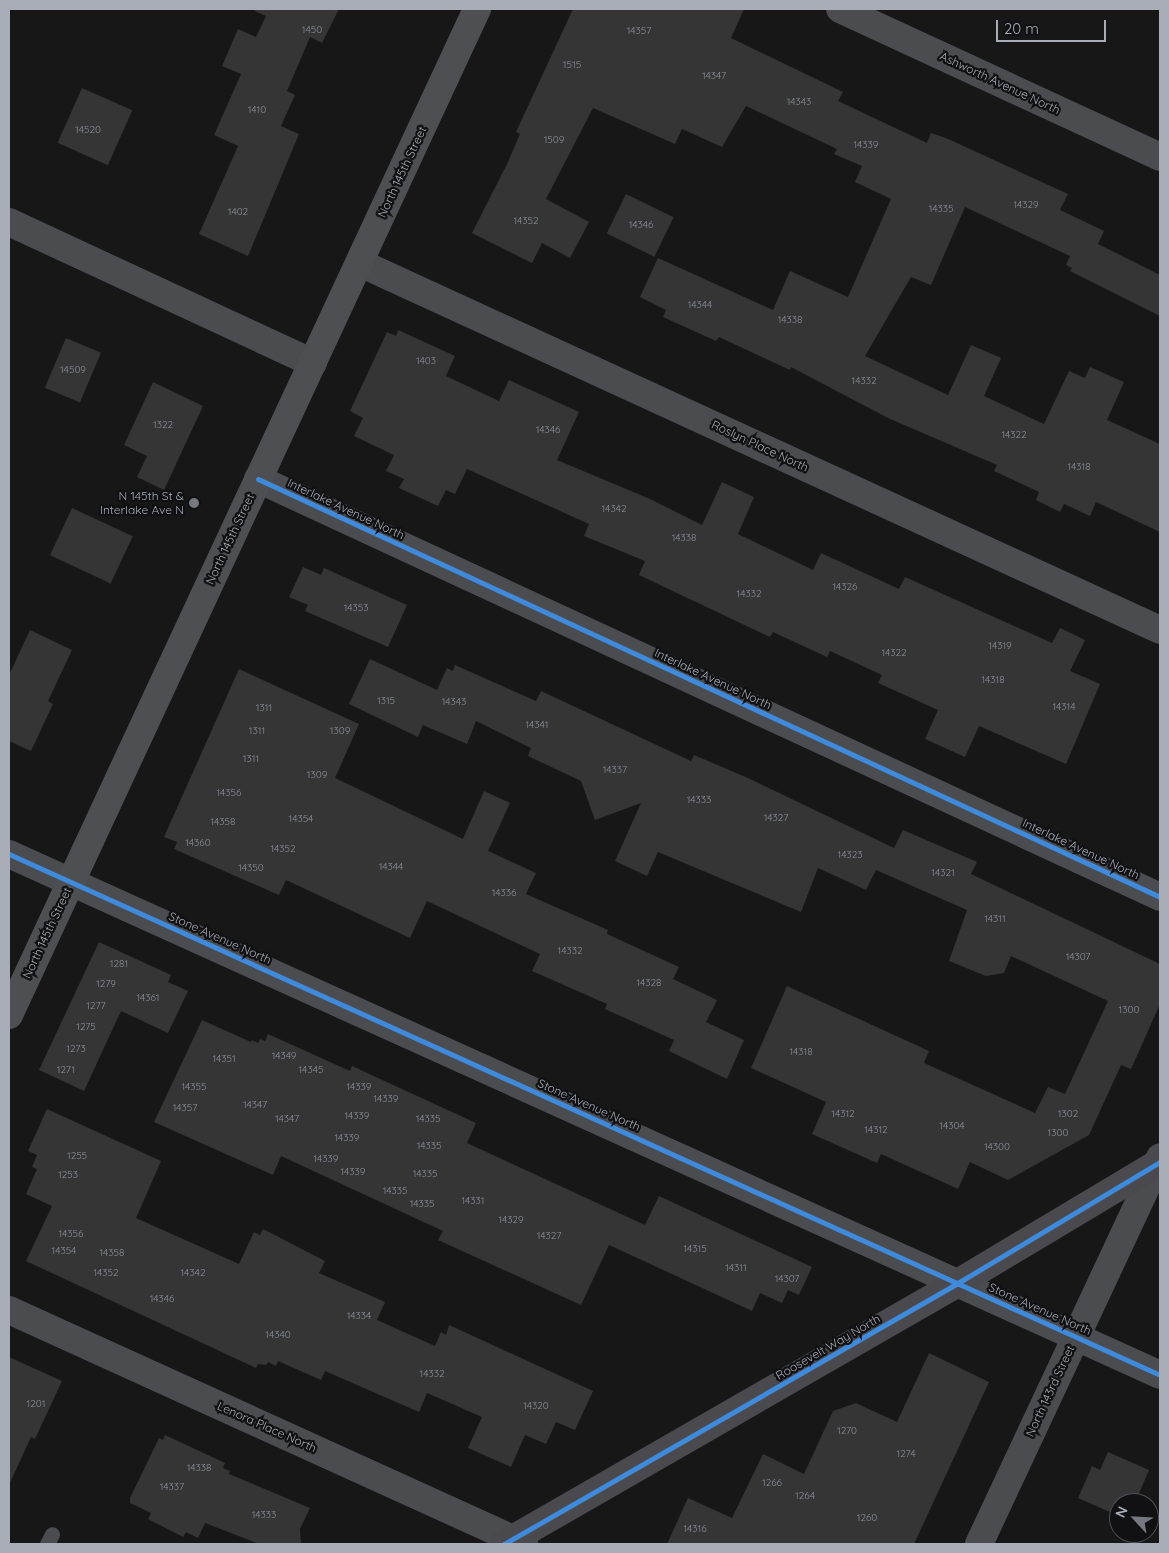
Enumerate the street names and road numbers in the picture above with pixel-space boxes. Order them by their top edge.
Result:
street label: Ashworth Avenue North [938,49,1062,117]
street label: North 145th Street [375,124,429,220]
street label: Roslyn Place North [709,417,811,475]
street label: Interlake Avenue North [285,476,407,542]
street label: North 145th Street [203,491,257,587]
street label: Interlake Avenue North [652,646,774,712]
street label: Interlake Avenue North [1020,816,1142,882]
street label: North 145th Street [20,885,74,981]
street label: Stone Avenue North [166,909,274,967]
street label: Stone Avenue North [535,1076,643,1134]
street label: Stone Avenue North [986,1280,1094,1338]
street label: Roosevelt Way North [773,1311,883,1383]
street label: North 143rd Street [1022,1343,1078,1439]
street label: Lenora Place North [215,1399,319,1455]

